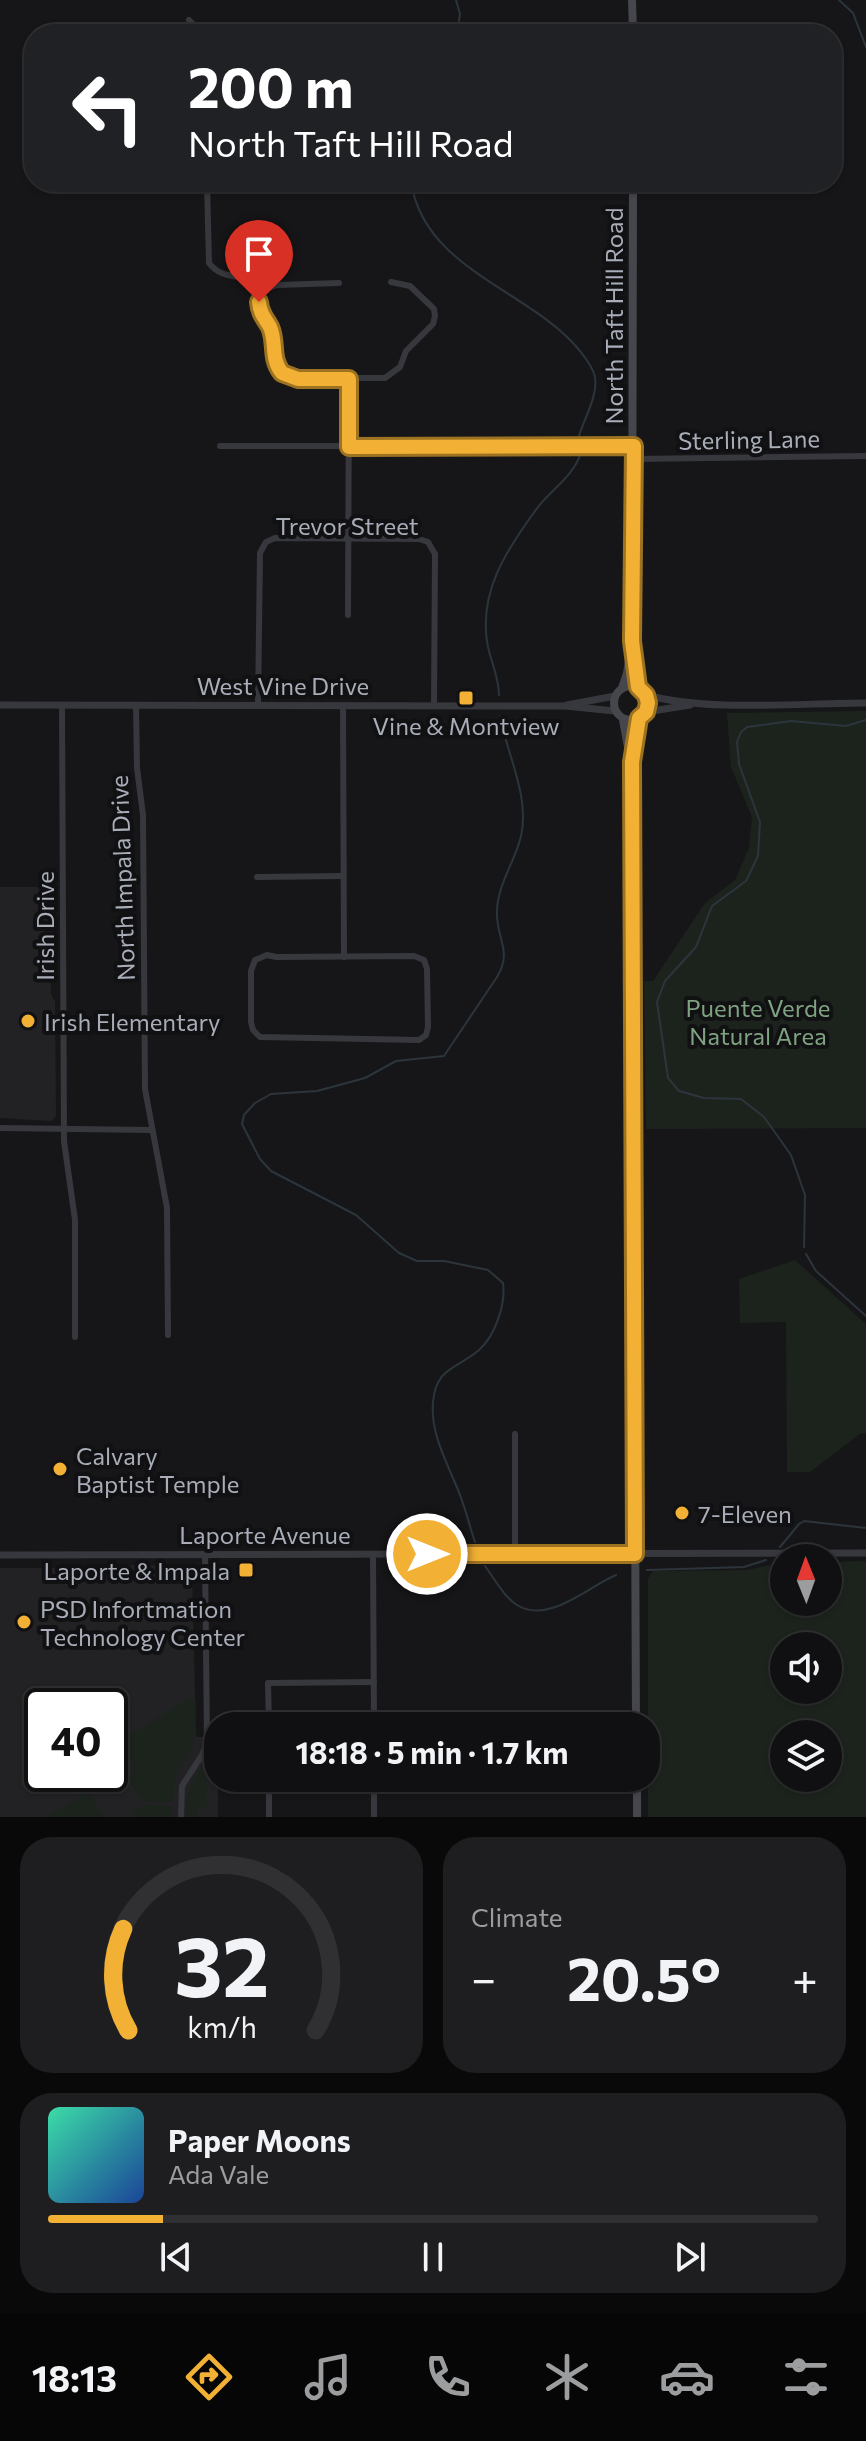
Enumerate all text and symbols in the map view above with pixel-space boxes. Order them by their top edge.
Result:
text: 200 m [188,51,354,120]
icon: left [56,56,160,160]
text: North Taft Hill Road [188,120,513,164]
street label: North Taft Hill Road [599,208,628,424]
pin [225,220,293,302]
icon: arrive [237,232,281,276]
street label: Sterling Lane [678,423,820,455]
street label: Trevor Street [275,511,419,540]
street label: West Vine Drive [197,671,369,700]
marker: Vine & Montview [457,689,475,707]
place label: Vine & Montview [373,711,559,740]
street label: North Impala Drive [104,775,140,981]
street label: Irish Drive [30,871,59,981]
park label: Puente Verde Natural Area [686,993,830,1050]
place label: Irish Elementary [44,1007,221,1036]
marker: Irish Elementary [19,1012,37,1030]
place label: Calvary Baptist Temple [76,1441,239,1498]
marker: Calvary Baptist Temple [51,1460,69,1478]
place label: 7-Eleven [698,1499,792,1528]
marker: 7-Eleven [673,1504,691,1522]
position arrow [385,1512,469,1596]
street label: Laporte Avenue [179,1520,351,1549]
north arrow [770,1544,842,1616]
map controls [770,1544,842,1792]
place label: Laporte & Impala [43,1556,230,1585]
marker: Laporte & Impala [237,1561,255,1579]
place label: PSD Infortmation Technology Center [40,1594,246,1651]
marker: PSD Infortmation Technology Center [15,1613,33,1631]
button: sound [770,1632,842,1704]
speed limit sign: 40 [24,1688,128,1792]
button: layers [770,1720,842,1792]
text: 18:18 · 5 min · 1.7 km [296,1733,568,1770]
text: Climate [471,1901,563,1932]
text: 32 [174,1912,269,2014]
text: 20.5° [567,1940,721,2013]
text: − [471,1950,496,2004]
text: + [792,1950,818,2004]
text: km/h [187,2009,256,2044]
text: Paper Moons [168,2121,351,2158]
text: Ada Vale [168,2158,269,2189]
icon: previous [154,2235,198,2279]
icon: pause [411,2235,455,2279]
icon: next [668,2235,712,2279]
icon: directions [181,2349,237,2405]
icon: music [300,2349,356,2405]
icon: phone [420,2349,476,2405]
icon: climate [539,2349,595,2405]
icon: car [659,2349,715,2405]
icon: filters [778,2349,834,2405]
text: 18:13 [32,2355,117,2399]

